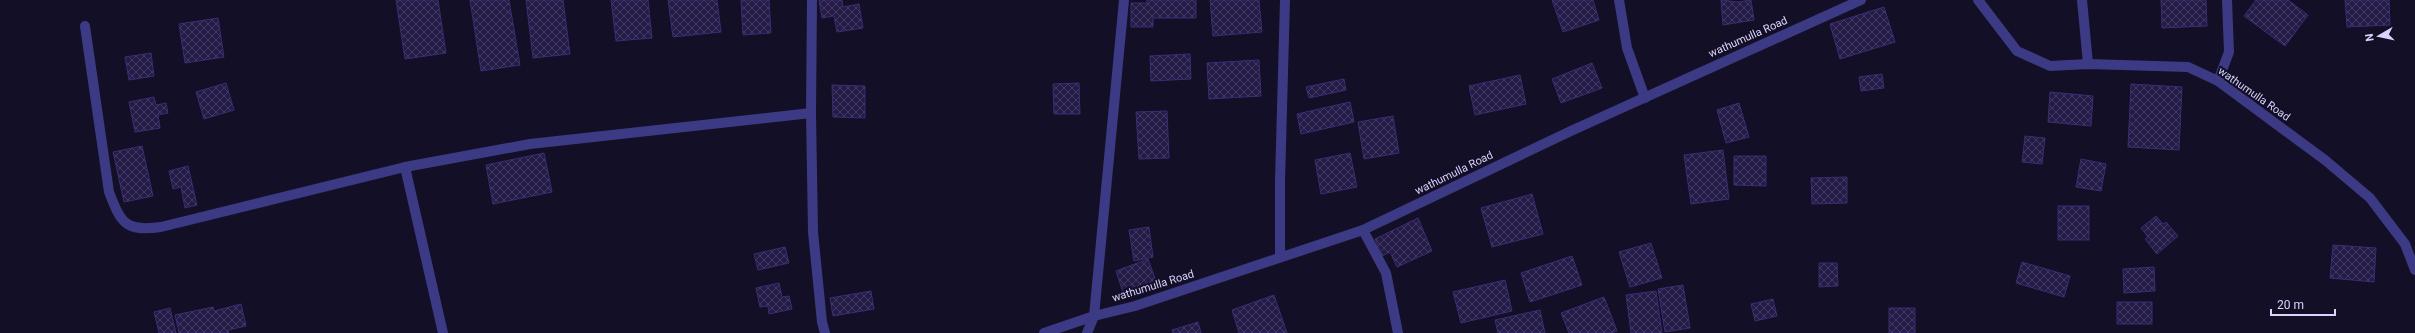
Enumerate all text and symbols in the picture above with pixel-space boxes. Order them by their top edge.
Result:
street label: wathumulla Road [1707,14,1789,60]
north arrow [2359,16,2399,56]
text: N [2363,32,2377,42]
street label: wathumulla Road [2215,64,2293,124]
street label: wathumulla Road [1413,149,1495,197]
street label: wathumulla Road [1110,267,1196,305]
scale bar [2271,291,2335,317]
text: 20 m [2277,298,2304,312]

